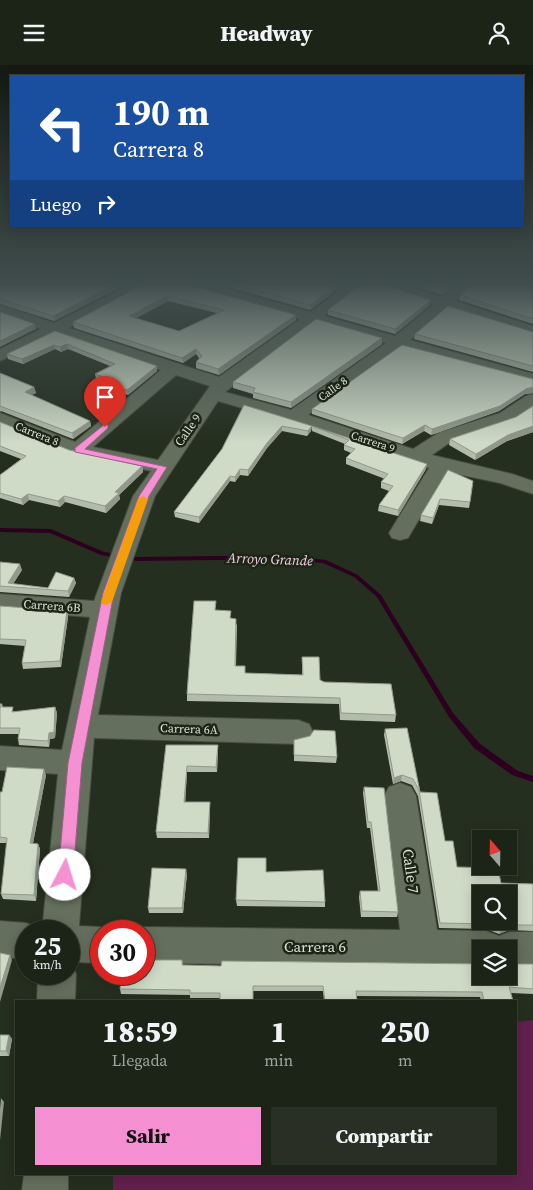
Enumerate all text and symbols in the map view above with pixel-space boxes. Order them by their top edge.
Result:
text: Headway [220,18,313,48]
icon: menu [20,19,48,47]
icon: person [485,19,513,47]
text: 190 m [113,89,209,137]
icon: left [30,95,95,160]
text: Carrera 8 [113,134,204,164]
icon: right [92,190,120,218]
text: Luego [30,191,82,217]
street label: Calle 8 [315,373,351,405]
pin [84,376,126,427]
icon: arrive [91,383,119,411]
street label: Calle 9 [171,411,205,449]
street label: Carrera 8 [13,419,61,449]
street label: Carrera 9 [349,428,397,456]
water label: Arroyo Grande [226,547,313,571]
street label: Carrera 6B [23,596,82,616]
street label: Carrera 6A [160,720,218,738]
north arrow [472,830,518,875]
map controls [472,830,517,985]
street label: Calle 7 [397,847,425,895]
position arrow [38,848,90,900]
button: search [472,885,517,930]
speed limit sign: 30 [90,920,155,985]
text: 25 [34,929,61,963]
street label: Carrera 6 [284,936,346,957]
button: layers [472,940,517,985]
text: km/h [33,957,62,973]
text: 18:59 [102,1011,177,1052]
text: 1 [270,1011,287,1052]
text: 250 [380,1011,430,1052]
text: Llegada [112,1049,167,1071]
text: min [264,1049,293,1071]
text: m [398,1049,412,1071]
button: Salir [35,1107,261,1165]
button: Compartir [271,1107,497,1165]

